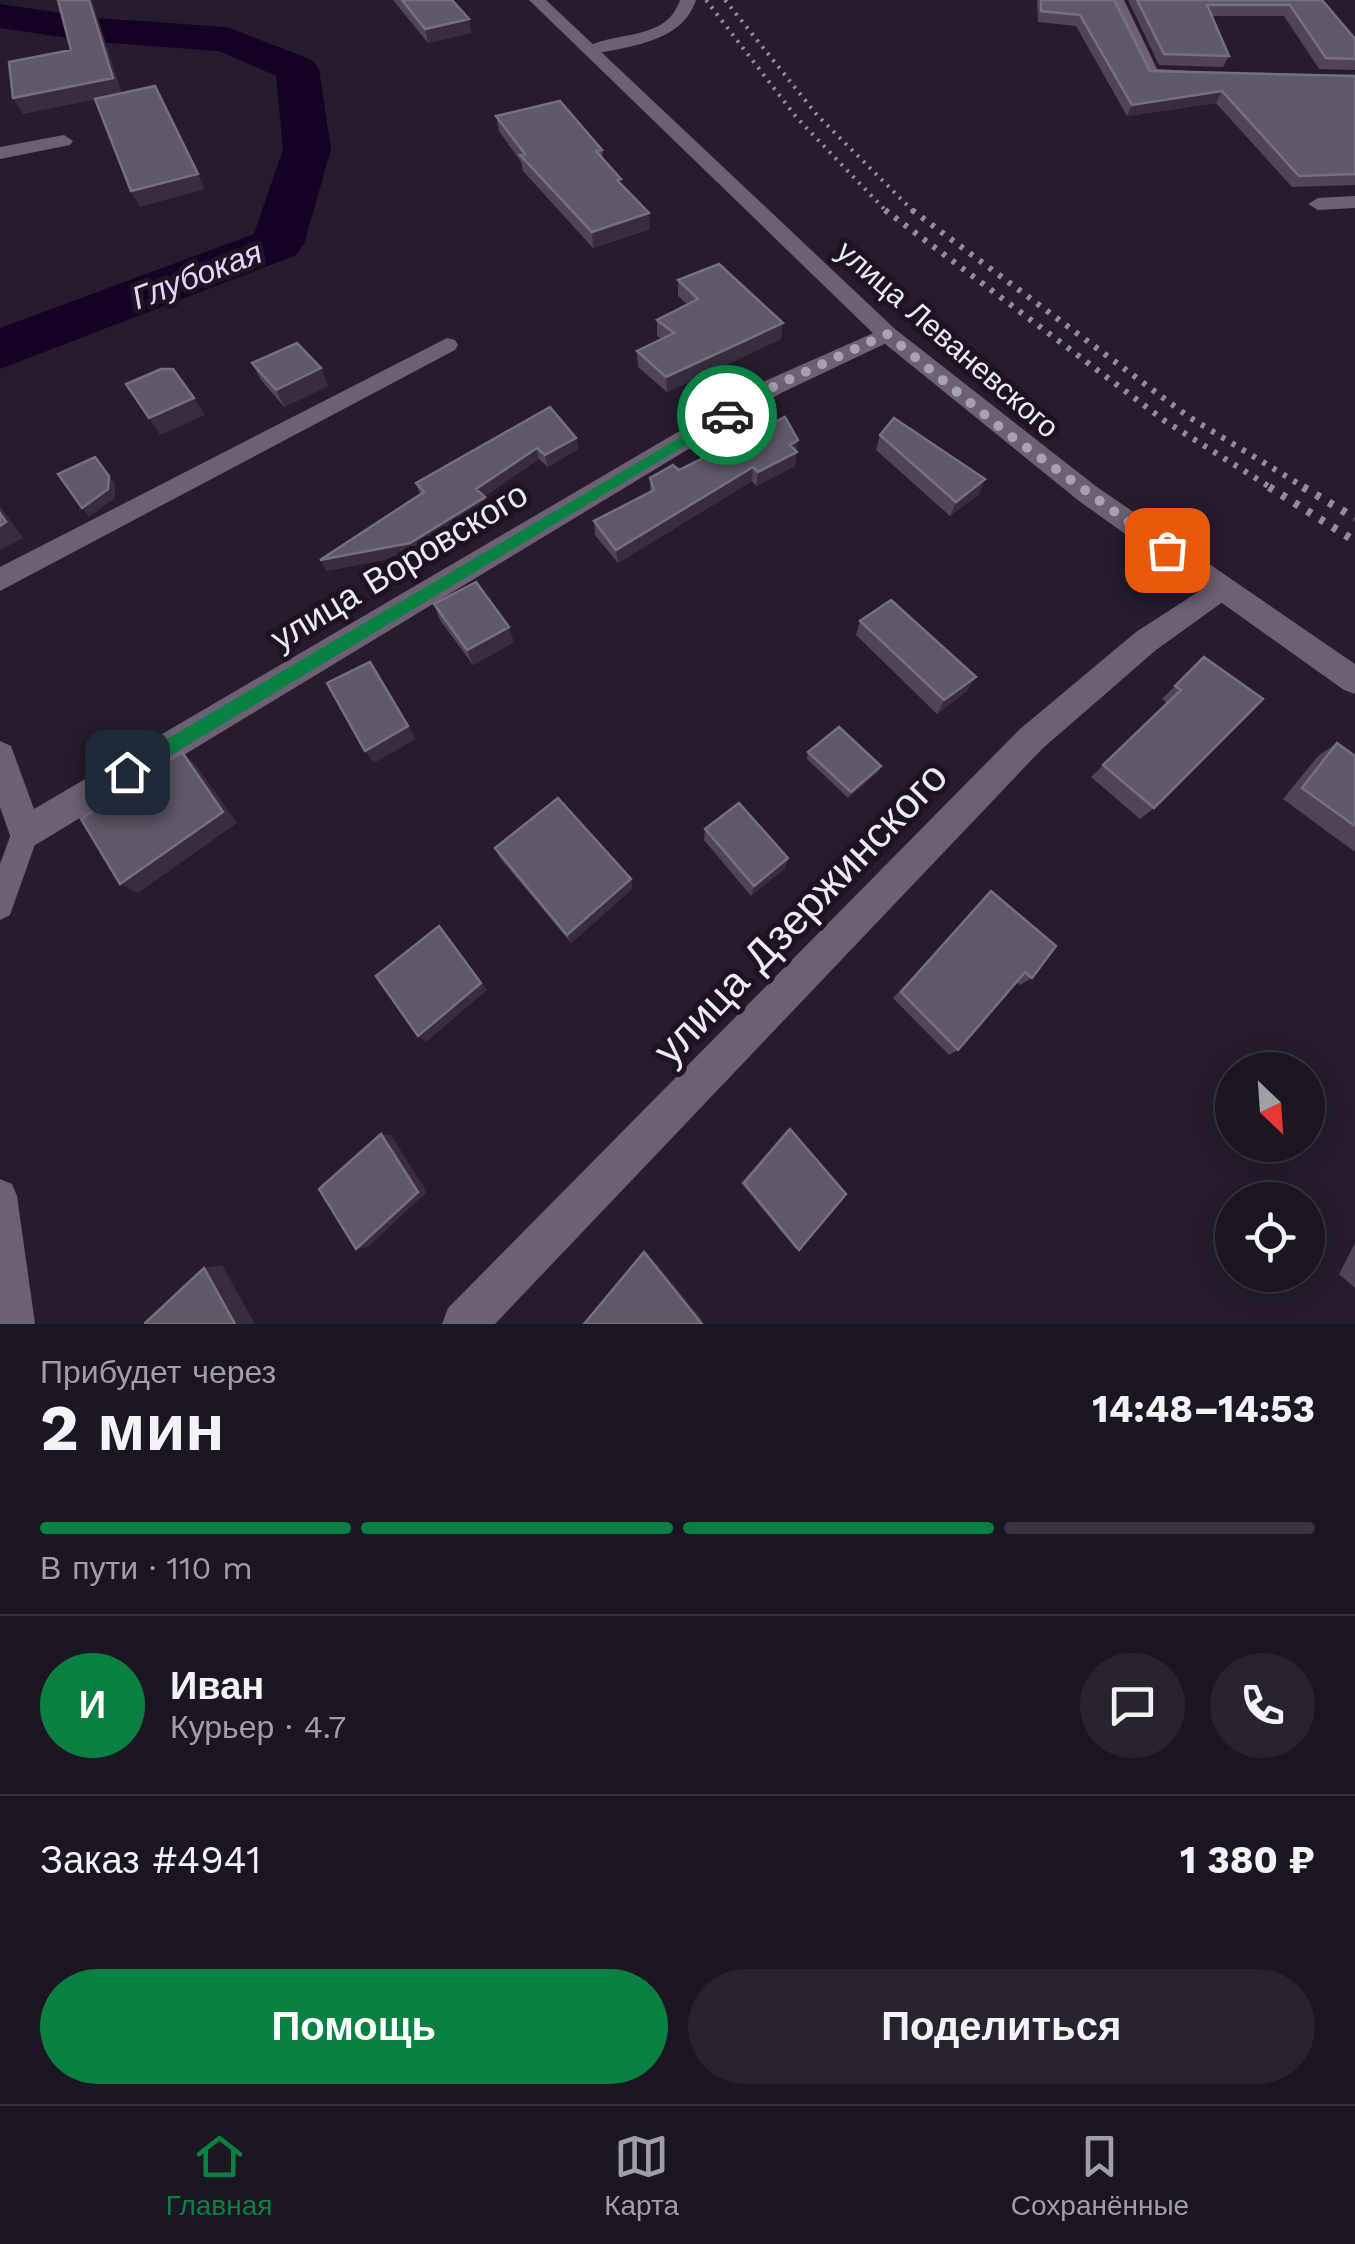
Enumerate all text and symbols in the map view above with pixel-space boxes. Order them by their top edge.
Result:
water label: Глубокая [127,233,267,317]
street label: улица Леваневского [830,233,1066,445]
courier [677,365,777,465]
icon: car [700,388,755,443]
street label: улица Воровского [263,473,535,659]
pin [1125,508,1210,593]
icon: bag [1140,523,1195,578]
pin [85,730,170,815]
icon: home [100,745,155,800]
street label: улица Дзержинского [643,752,957,1074]
north arrow [1215,1052,1325,1162]
map controls [1215,1052,1325,1292]
button: locate [1215,1182,1325,1292]
text: Прибудет через [40,1353,276,1391]
text: 14:48–14:53 [1092,1387,1315,1431]
text: 2 мин [40,1390,225,1466]
text: В пути · 110 m [40,1549,253,1587]
button: chat [1080,1653,1185,1758]
button: phone [1210,1653,1315,1758]
text: Иван [170,1664,264,1708]
text: И [79,1683,106,1727]
text: Курьер · 4.7 [170,1708,346,1746]
text: Заказ #4941 [40,1838,261,1882]
text: 1 380 ₽ [1180,1838,1315,1882]
button: Помощь [40,1969,668,2084]
button: Поделиться [688,1969,1315,2084]
tab: Главная [166,2129,272,2222]
tab: Карта [604,2129,679,2222]
tab: Сохранённые [1011,2129,1189,2222]

